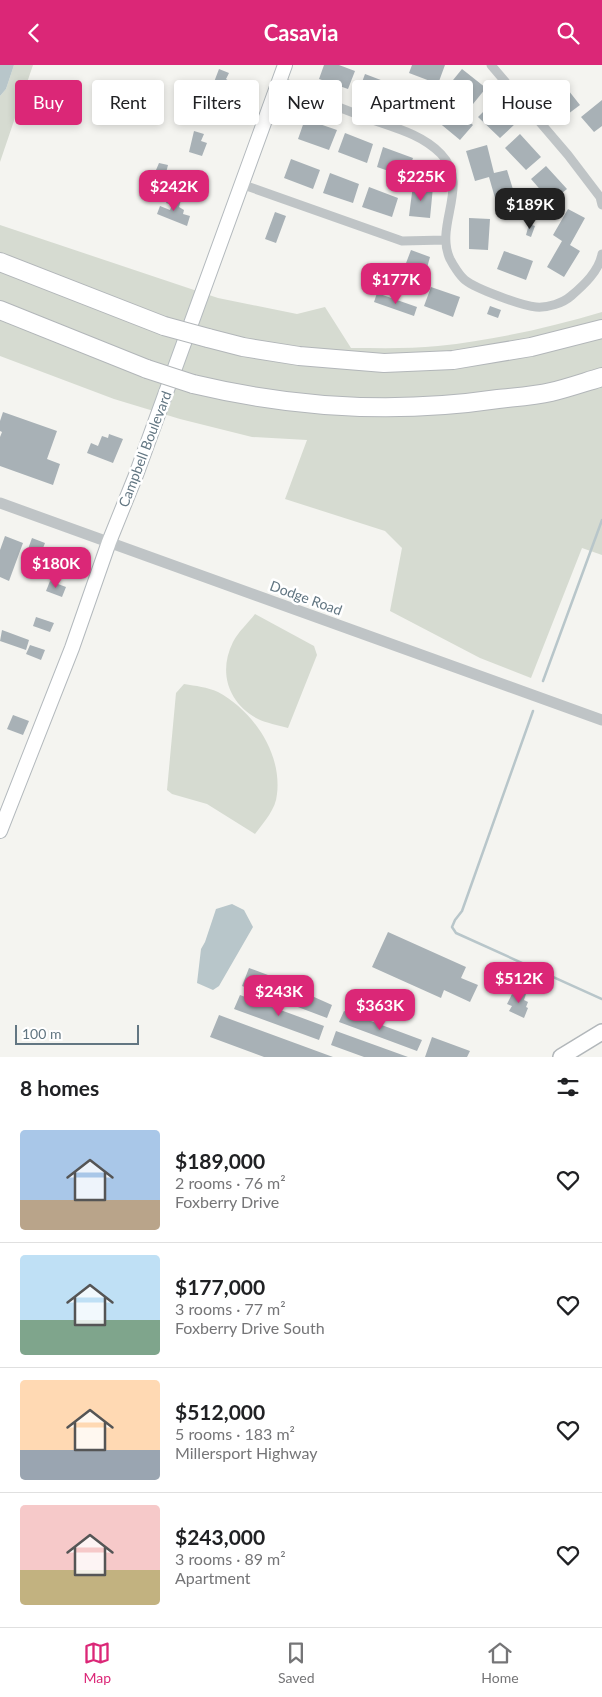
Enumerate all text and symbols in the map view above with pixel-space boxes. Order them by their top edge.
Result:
icon: back [20,19,48,47]
text: Casavia [264,19,338,46]
icon: search [554,19,582,47]
chip: Buy [15,80,82,125]
chip: Rent [92,80,164,125]
chip: Filters [174,80,259,125]
chip: New [269,80,342,125]
chip: Apartment [352,80,473,125]
chip: House [483,80,570,125]
pin: $225K [386,159,456,202]
text: $225K [397,166,445,185]
pin: $242K [139,169,209,212]
text: $242K [150,176,198,195]
pin: $189K [495,187,565,230]
text: $189K [506,194,554,213]
pin: $177K [361,263,431,305]
text: $177K [372,269,420,288]
street label: Campbell Boulevard [115,388,175,509]
pin: $180K [21,547,91,589]
text: $180K [32,553,80,572]
street label: Dodge Road [268,577,345,618]
pin: $512K [484,961,554,1004]
text: $512K [495,968,543,987]
pin: $243K [244,975,314,1017]
text: $243K [255,981,303,1000]
pin: $363K [345,989,415,1031]
text: $363K [356,995,404,1014]
scale bar [15,1022,139,1045]
text: 100 m [22,1025,61,1042]
icon: filters [554,1073,582,1101]
text: 8 homes [20,1075,99,1100]
text: $189,000 [175,1148,265,1173]
icon: home [60,1150,120,1210]
icon: heart [554,1166,582,1194]
text: 2 rooms · 76 m² [175,1173,286,1192]
text: Foxberry Drive [175,1192,279,1211]
text: $177,000 [175,1274,265,1299]
icon: home [60,1275,120,1335]
icon: heart [554,1291,582,1319]
text: 3 rooms · 77 m² [175,1299,286,1318]
text: Foxberry Drive South [175,1318,325,1337]
text: $512,000 [175,1399,265,1424]
icon: home [60,1400,120,1460]
icon: heart [554,1416,582,1444]
text: 5 rooms · 183 m² [175,1424,295,1443]
text: Millersport Highway [175,1443,318,1462]
text: $243,000 [175,1524,265,1549]
icon: home [60,1525,120,1585]
icon: heart [554,1541,582,1569]
text: 3 rooms · 89 m² [175,1549,286,1568]
text: Apartment [175,1568,250,1587]
tab: Map [83,1639,111,1686]
tab: Saved [278,1639,315,1686]
tab: Home [481,1639,519,1686]

